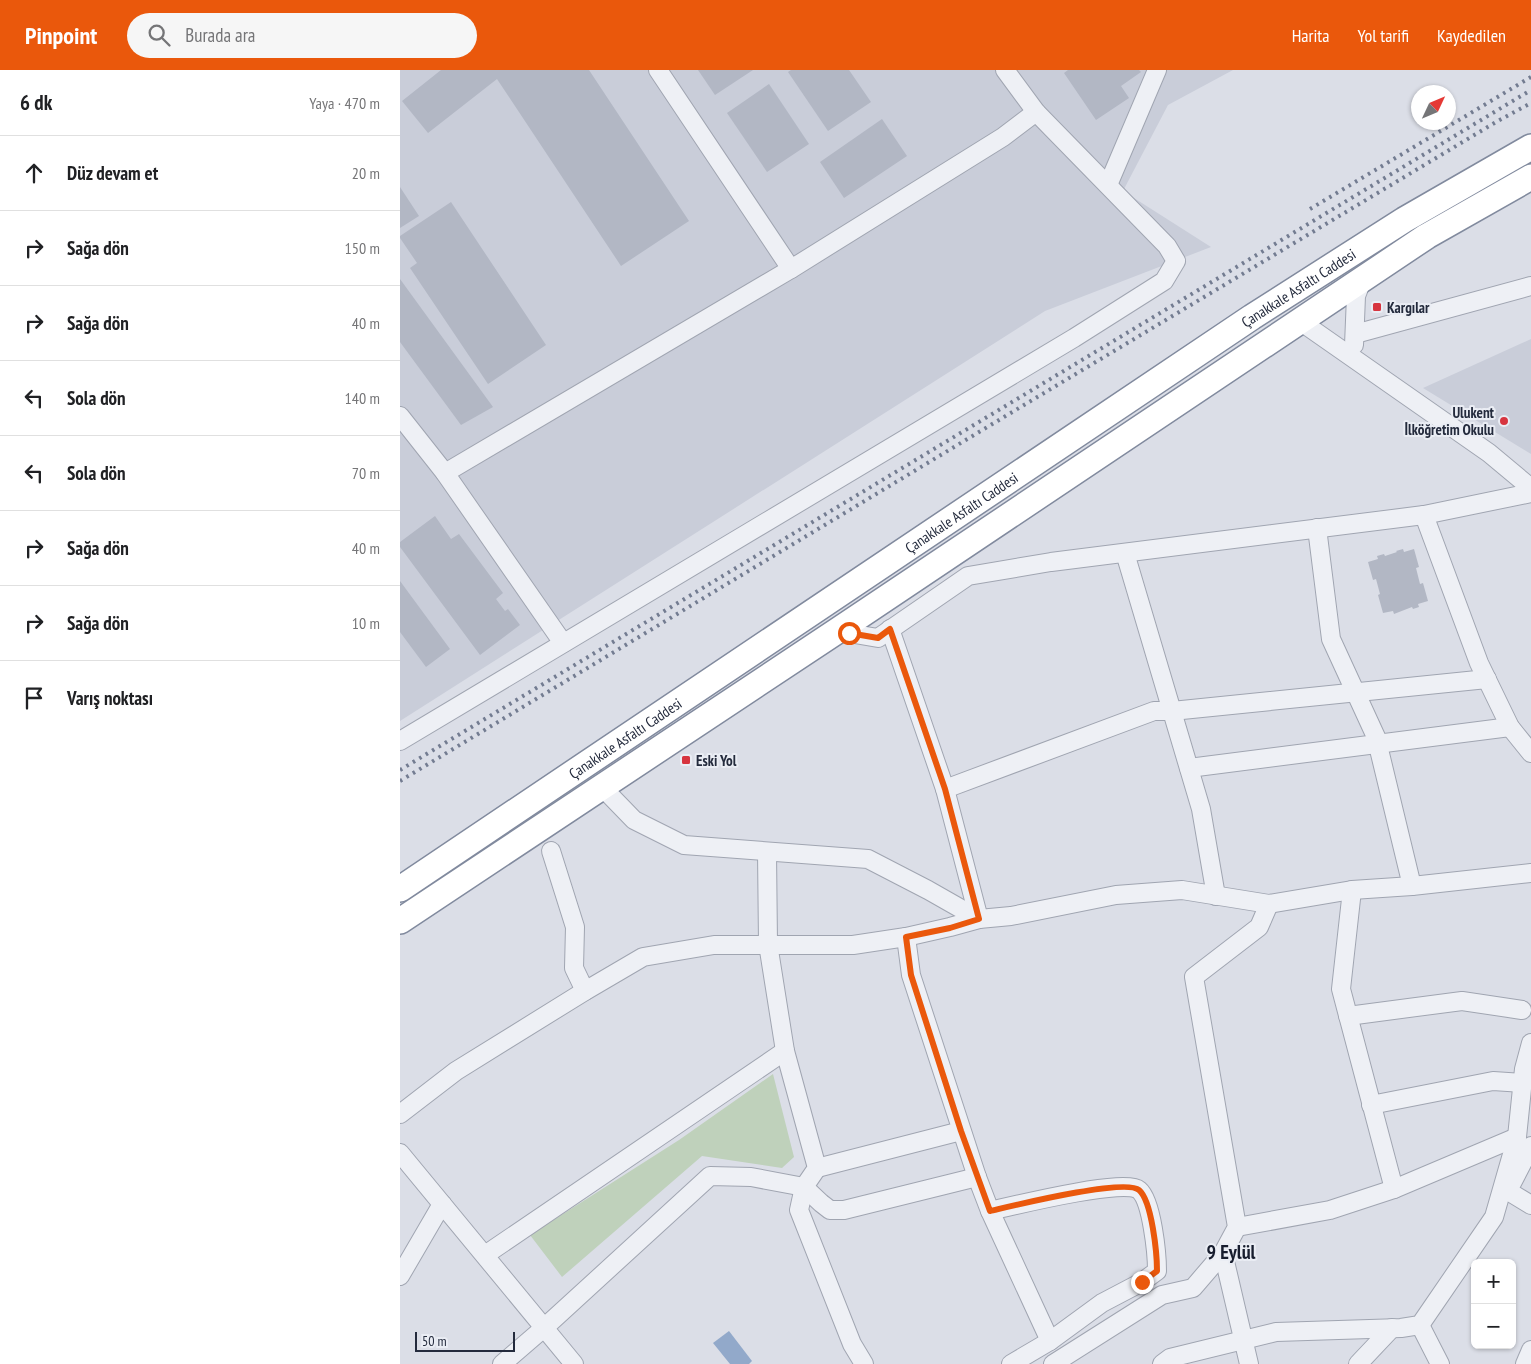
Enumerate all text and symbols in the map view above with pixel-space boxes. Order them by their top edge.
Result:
search box [127,13,477,58]
text: Pinpoint [25,20,97,51]
icon: search [145,21,173,49]
text: Burada ara [185,23,255,47]
text: Harita [1292,24,1330,47]
text: Yol tarifi [1358,24,1409,47]
text: Kaydedilen [1437,24,1506,47]
north arrow [1411,85,1456,130]
text: 6 dk [20,89,52,116]
text: Yaya · 470 m [309,93,380,113]
icon: ahead [20,159,48,187]
text: Düz devam et [67,161,158,185]
text: 20 m [352,163,380,183]
icon: right [20,234,48,262]
text: Sağa dön [67,236,129,260]
text: 150 m [345,238,380,258]
street label: Çanakkale Asfaltı Caddesi [1237,244,1359,331]
place label: Kargılar [1387,298,1430,317]
marker: Kargılar [1371,301,1383,313]
icon: right [20,309,48,337]
text: Sağa dön [67,311,129,335]
text: 40 m [352,313,380,333]
icon: left [20,384,48,412]
text: Sola dön [67,386,126,410]
text: 140 m [345,388,380,408]
place label: Ulukent İlköğretim Okulu [1405,403,1495,439]
marker: Ulukent İlköğretim Okulu [1498,415,1510,427]
icon: left [20,459,48,487]
text: Sola dön [67,461,126,485]
text: 70 m [352,463,380,483]
street label: Çanakkale Asfaltı Caddesi [901,468,1021,557]
icon: right [20,534,48,562]
text: Sağa dön [67,536,129,560]
text: 40 m [352,538,380,558]
icon: right [20,609,48,637]
text: Sağa dön [67,611,129,635]
text: 10 m [352,613,380,633]
route start [838,622,861,645]
icon: arrive [20,684,48,712]
text: Varış noktası [67,686,153,710]
street label: Çanakkale Asfaltı Caddesi [565,693,685,783]
place label: Eski Yol [696,751,737,770]
marker: Eski Yol [680,754,692,766]
district label: 9 Eylül [1207,1239,1256,1265]
map controls [1471,1259,1516,1349]
button: + [1471,1259,1516,1304]
route end [1131,1271,1154,1294]
button: − [1471,1304,1516,1349]
scale bar [415,1329,515,1352]
text: 50 m [422,1332,447,1350]

